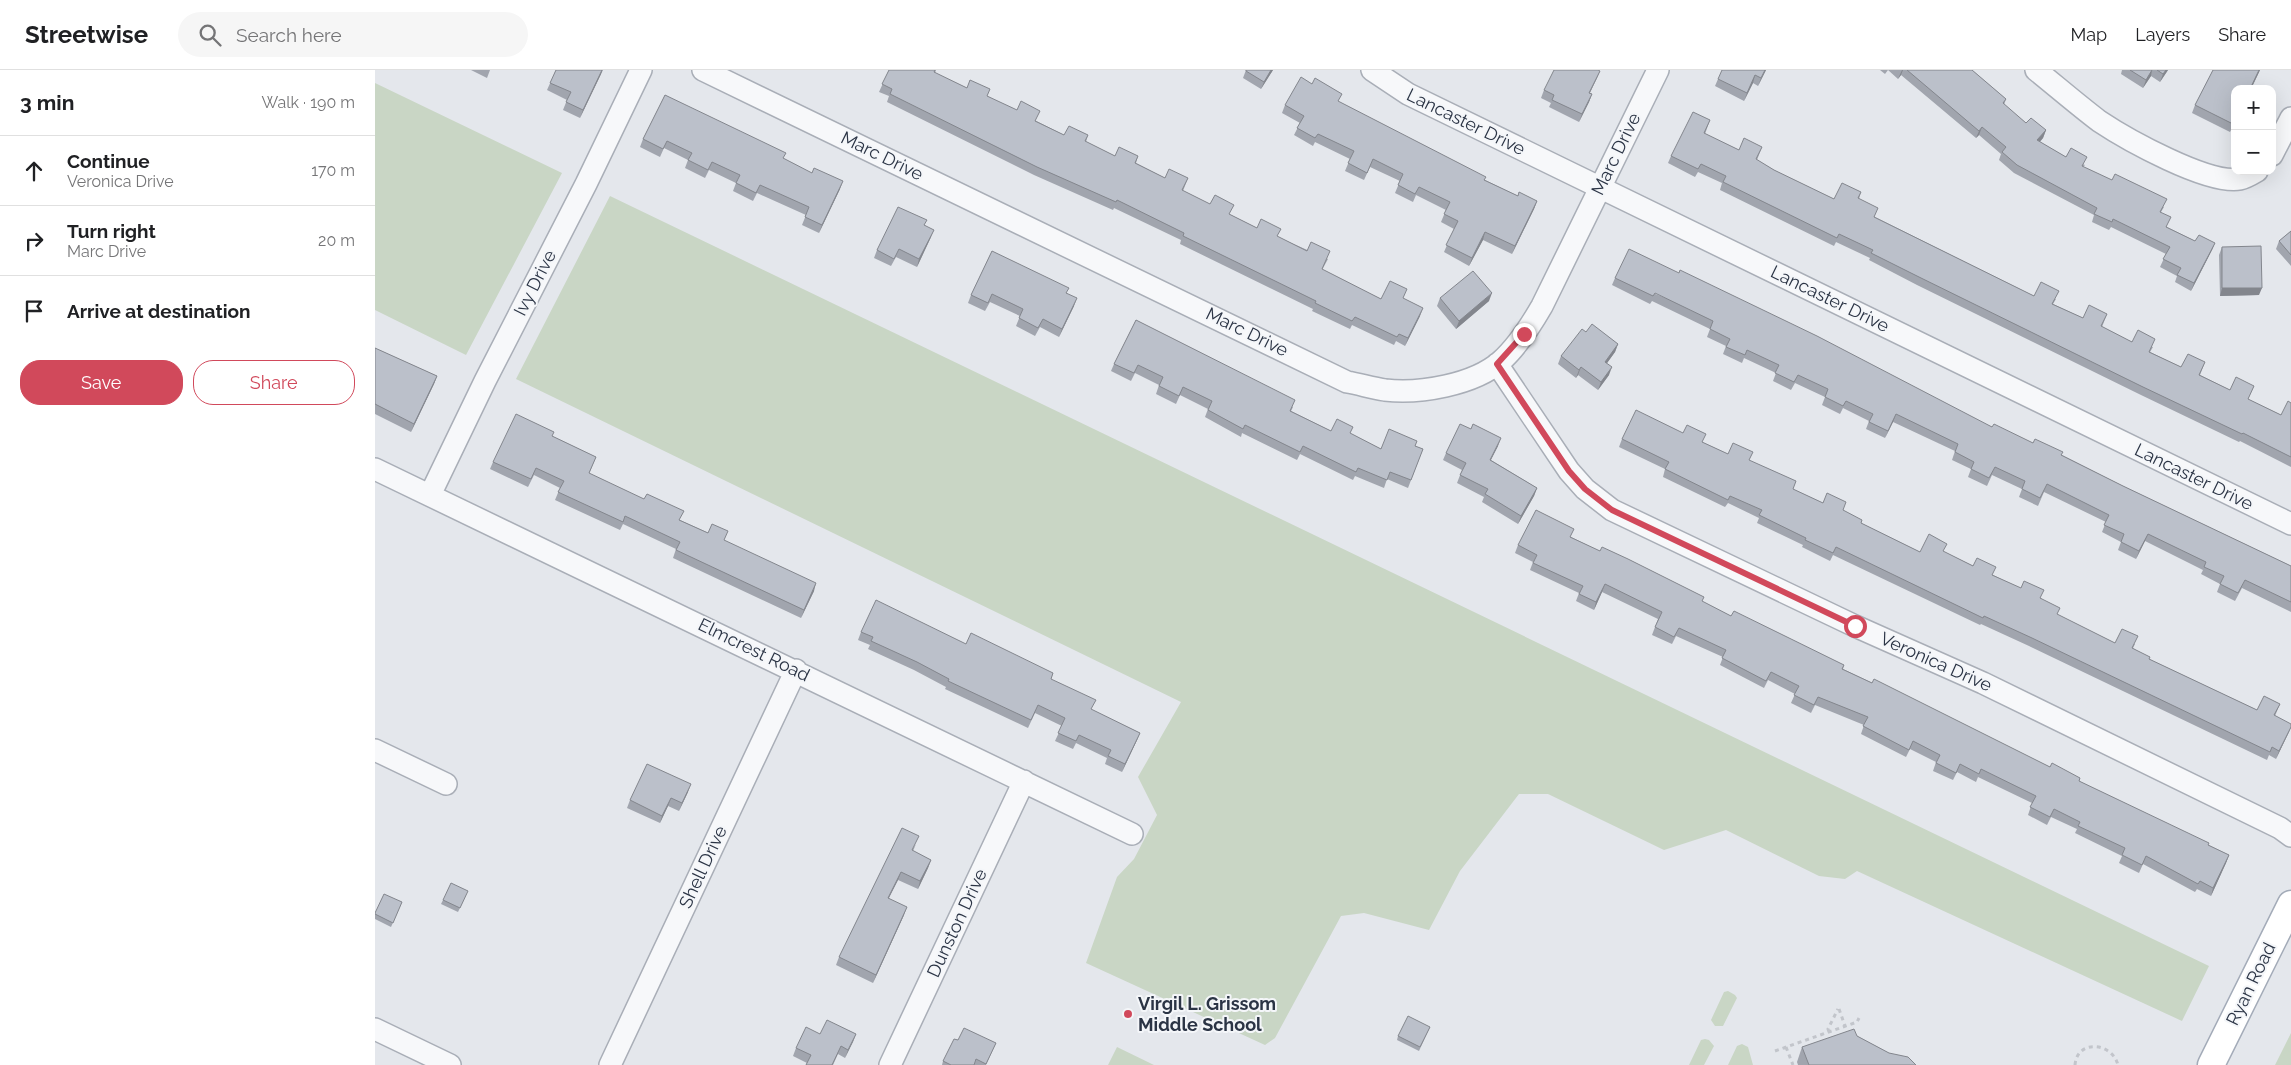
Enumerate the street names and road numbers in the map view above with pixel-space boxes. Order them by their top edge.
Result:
street label: Lancaster Drive [1404,84,1529,159]
street label: Marc Drive [1587,109,1645,198]
street label: Marc Drive [838,127,927,185]
street label: Ivy Drive [509,246,560,319]
street label: Lancaster Drive [1768,261,1893,336]
street label: Marc Drive [1203,303,1292,361]
street label: Lancaster Drive [2132,439,2257,514]
street label: Elmcrest Road [695,614,813,686]
street label: Veronica Drive [1877,628,1996,696]
street label: Shell Drive [674,822,731,911]
street label: Dunston Drive [922,865,991,980]
street label: Ryan Road [2222,939,2280,1029]

